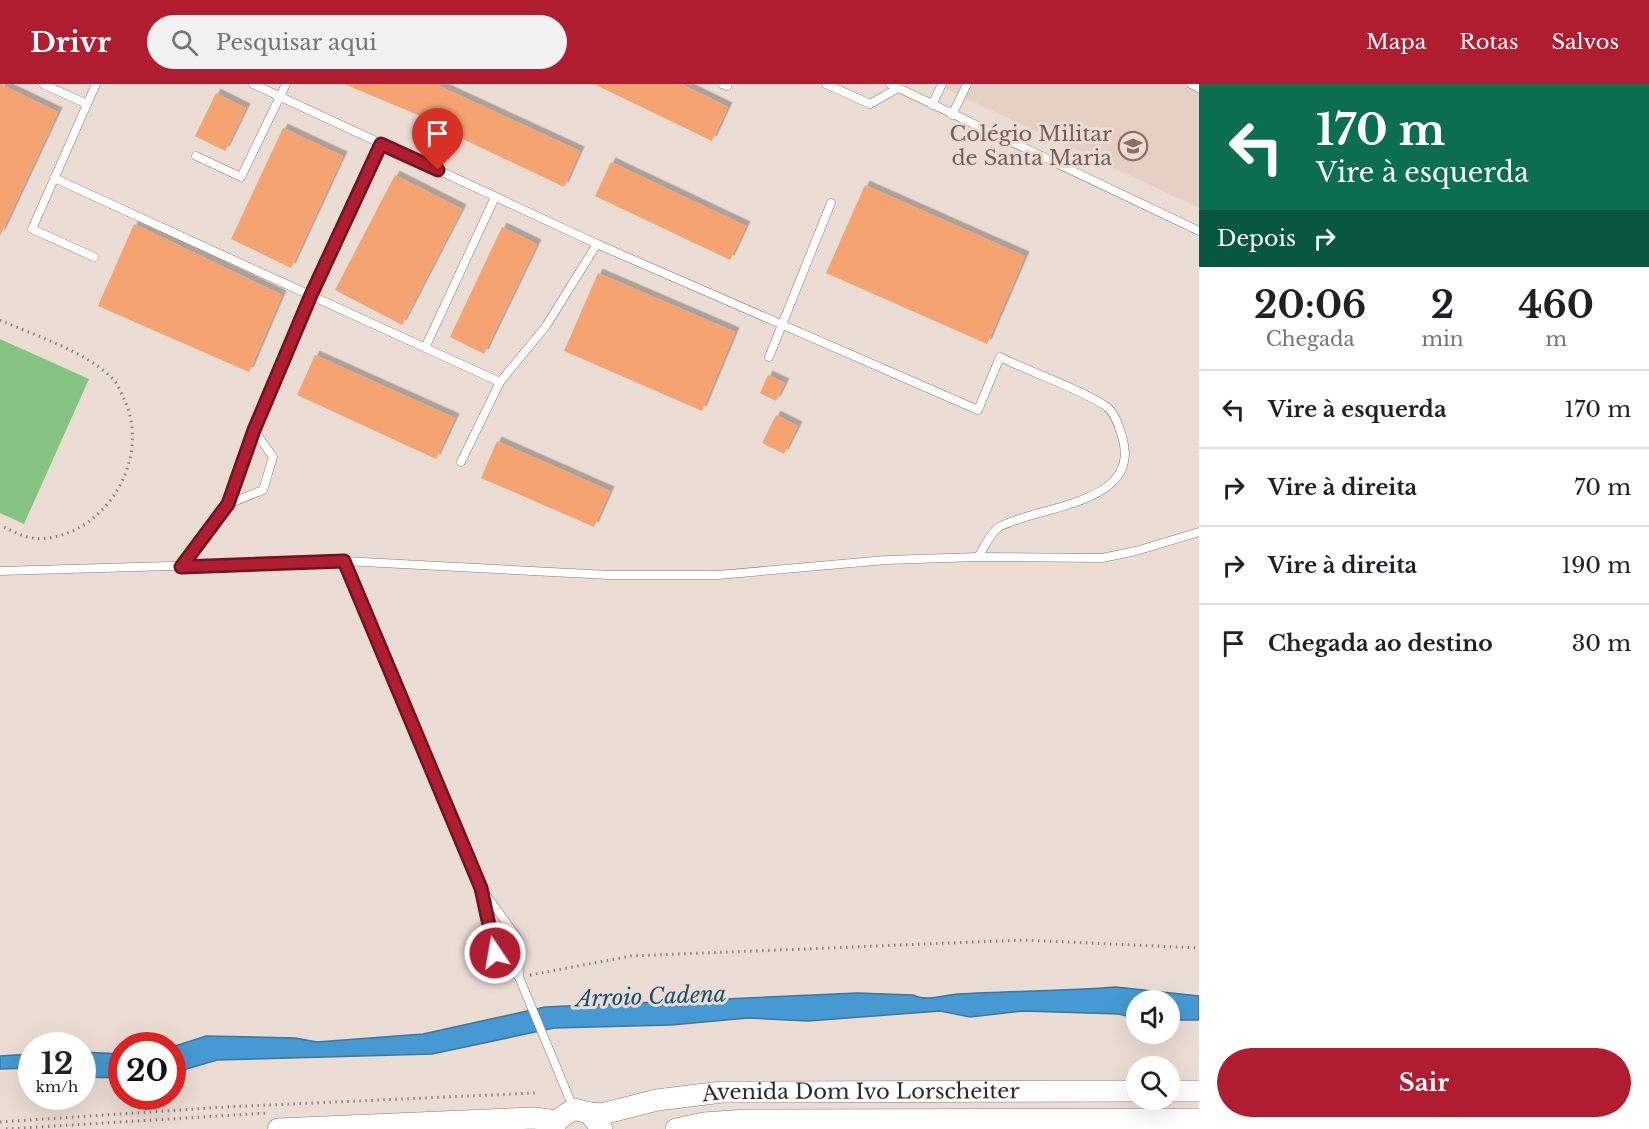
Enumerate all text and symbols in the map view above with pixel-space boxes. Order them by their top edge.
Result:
search box [147,15,567,69]
text: Drivr [30,25,111,60]
icon: search [168,26,201,59]
text: Pesquisar aqui [216,29,377,56]
text: Mapa [1366,29,1426,55]
text: Rotas [1459,29,1519,55]
text: Salvos [1552,29,1619,55]
text: 170 m [1316,104,1445,156]
pin [412,108,463,170]
icon: left [1217,108,1295,186]
icon: arrive [421,117,454,150]
place label: Colégio Militar de Santa Maria [949,121,1112,171]
school or university icon: Colégio Militar de Santa Maria [1117,130,1149,162]
text: Vire à esquerda [1316,156,1529,189]
icon: right [1308,222,1341,255]
text: Depois [1217,225,1296,252]
text: 20:06 [1254,283,1366,328]
text: 2 [1431,283,1454,328]
text: 460 [1519,283,1594,328]
text: Chegada [1266,327,1355,351]
text: min [1421,327,1463,351]
text: m [1545,327,1567,351]
icon: left [1217,393,1250,426]
text: Vire à esquerda [1268,396,1447,423]
text: 170 m [1565,396,1631,423]
icon: right [1217,471,1250,504]
text: Vire à direita [1268,474,1417,501]
text: 70 m [1574,474,1631,501]
icon: right [1217,549,1250,582]
text: Vire à direita [1268,552,1417,579]
text: 190 m [1561,552,1631,579]
icon: arrive [1217,627,1250,660]
text: Chegada ao destino [1268,630,1493,657]
text: 30 m [1572,630,1631,657]
position arrow [463,921,527,985]
water label: Arroio Cadena [572,980,727,1013]
map controls [1126,990,1180,1110]
button: sound [1126,990,1180,1044]
speed limit sign: 20 [108,1032,186,1110]
text: 12 [41,1045,73,1082]
button: Sair [1217,1048,1631,1117]
button: search [1126,1056,1180,1110]
text: km/h [36,1077,78,1096]
street label: Avenida Dom Ivo Lorscheiter [700,1078,1019,1107]

